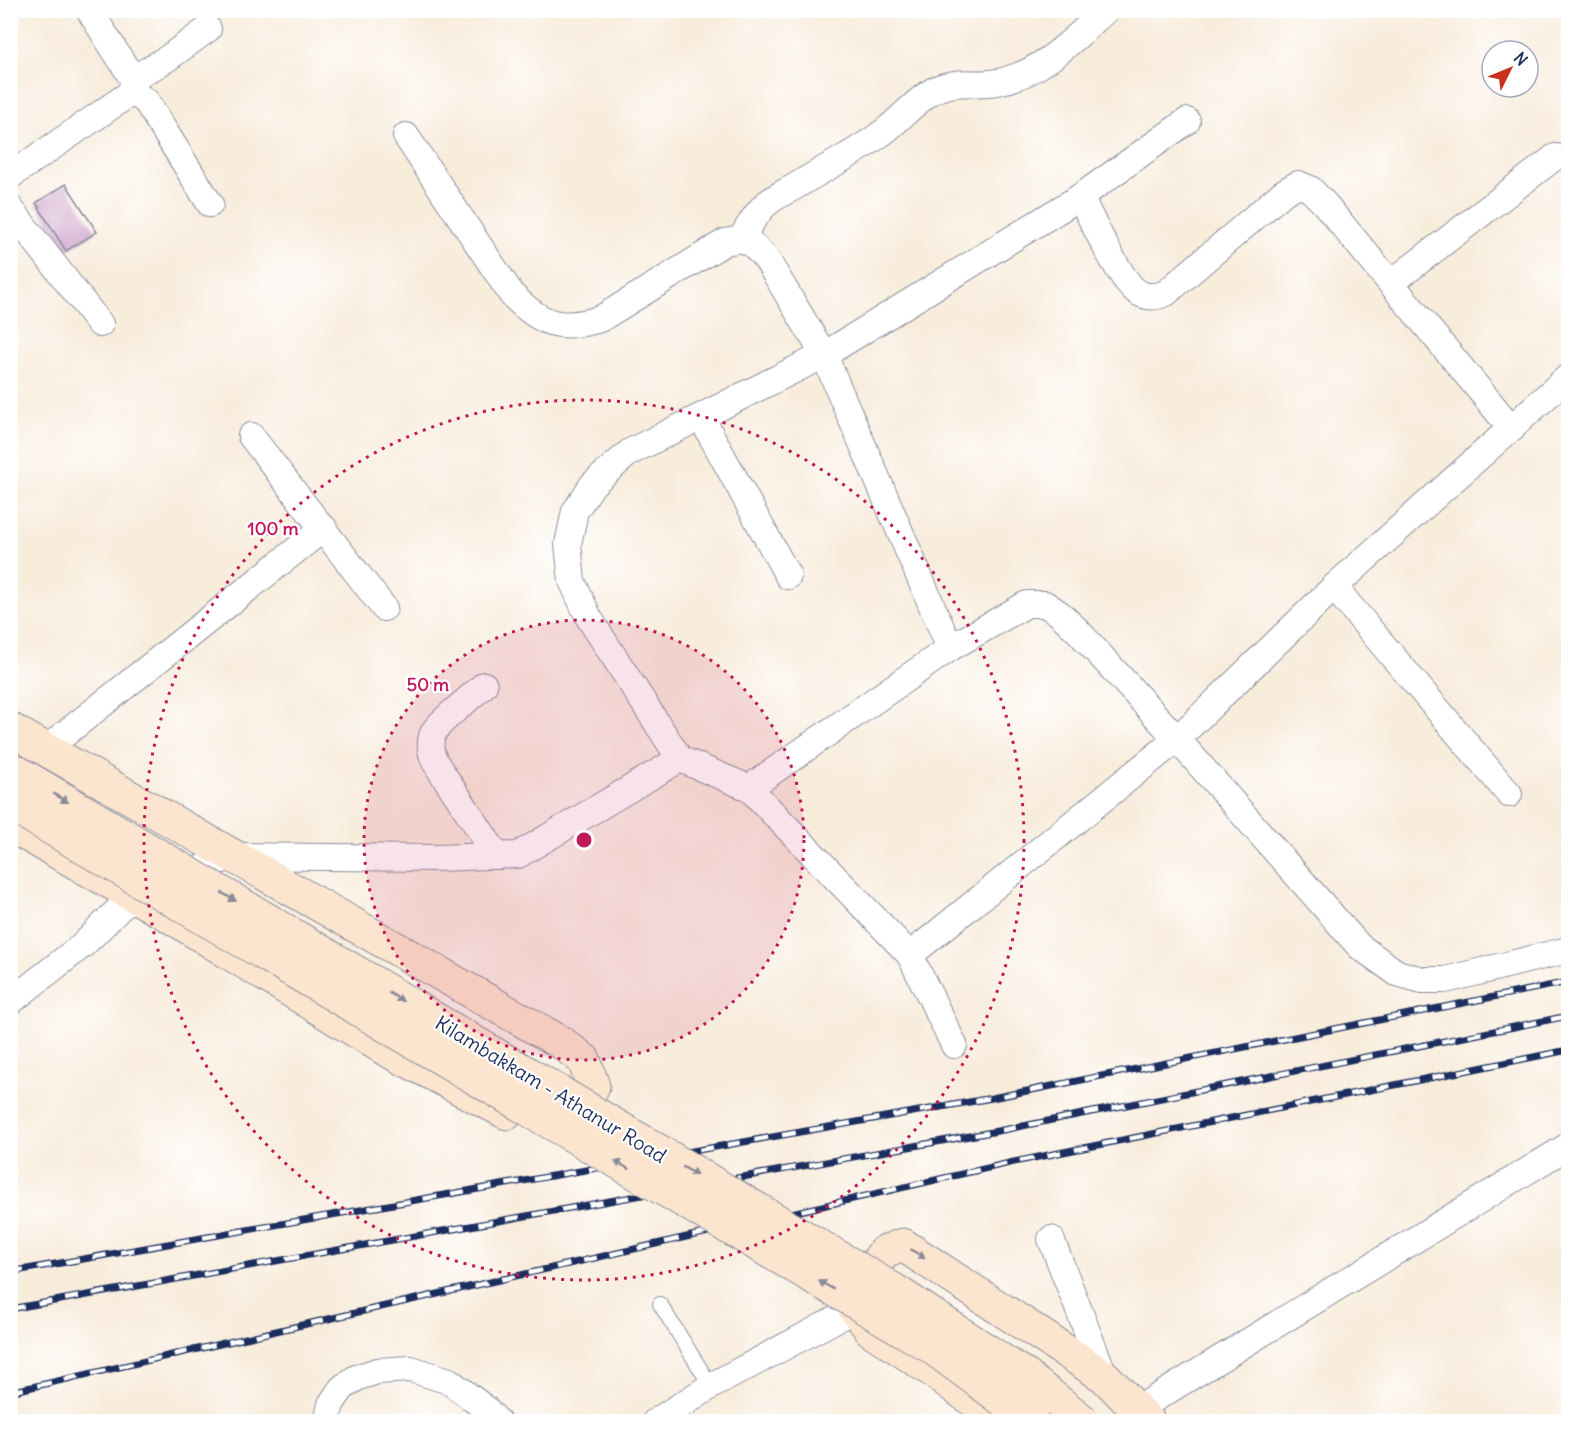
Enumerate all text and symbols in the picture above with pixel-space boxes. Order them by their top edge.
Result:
north arrow [1480,39,1540,99]
text: N [1510,48,1532,70]
text: 100 m [248,517,299,540]
text: 50 m [407,673,449,696]
one-way arrow [53,792,69,803]
centre of rings [574,830,594,850]
one-way arrow [221,892,238,902]
one-way arrow [388,991,404,1002]
street label: Kilambakkam - Athanur Road [431,1010,671,1168]
one-way arrow [614,1160,630,1171]
one-way arrow [682,1166,699,1176]
one-way arrow [910,1249,927,1260]
one-way arrow [818,1280,834,1291]

